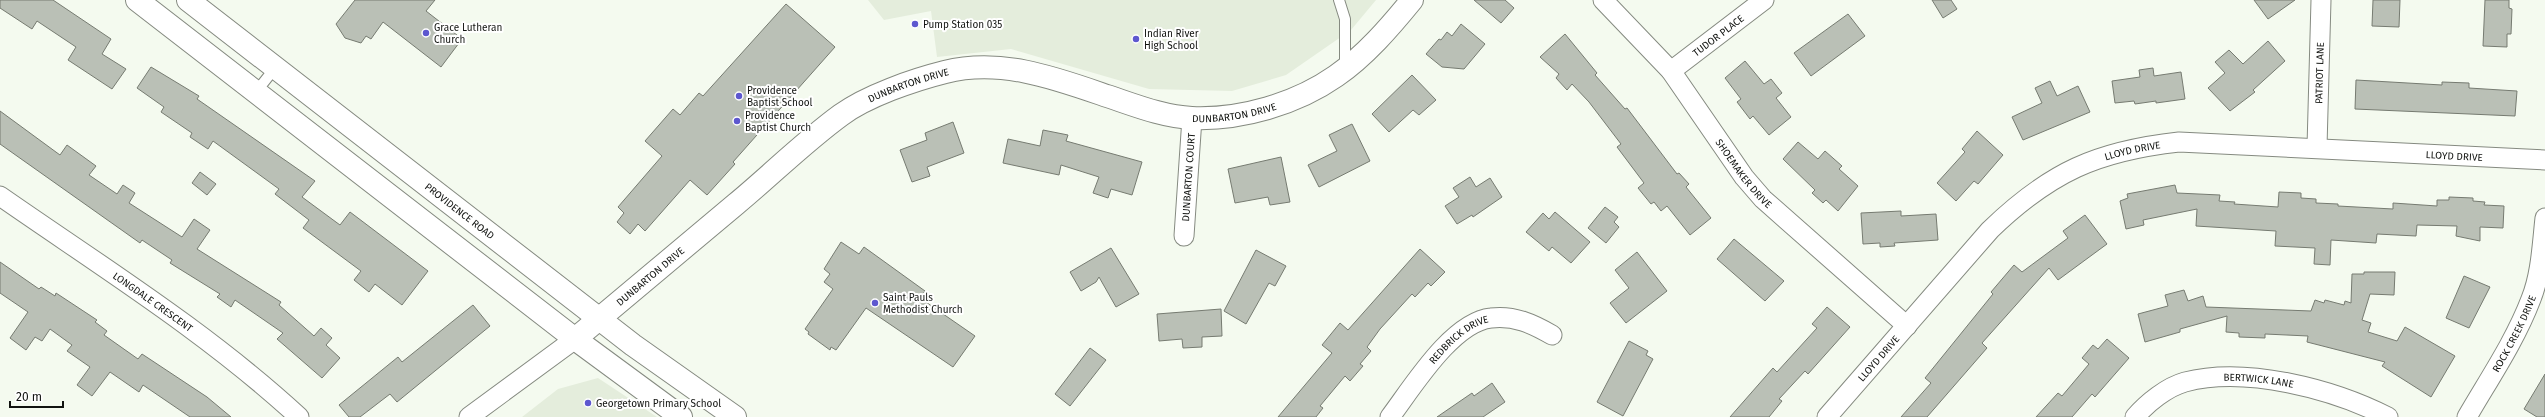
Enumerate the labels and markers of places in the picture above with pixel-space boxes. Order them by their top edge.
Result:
marker: Pump Station 035 [910,19,920,29]
place label: Pump Station 035 [923,19,1002,31]
place label: Grace Lutheran Church [434,22,502,46]
marker: Grace Lutheran Church [421,28,431,38]
place label: Indian River High School [1144,28,1199,52]
marker: Indian River High School [1131,34,1141,44]
place label: Providence Baptist School [747,85,813,109]
marker: Providence Baptist School [734,91,744,101]
place label: Providence Baptist Church [745,110,811,134]
marker: Providence Baptist Church [732,116,742,126]
place label: Saint Pauls Methodist Church [883,292,963,316]
marker: Saint Pauls Methodist Church [870,298,880,308]
marker: Georgetown Primary School [583,398,593,408]
place label: Georgetown Primary School [596,398,721,410]

